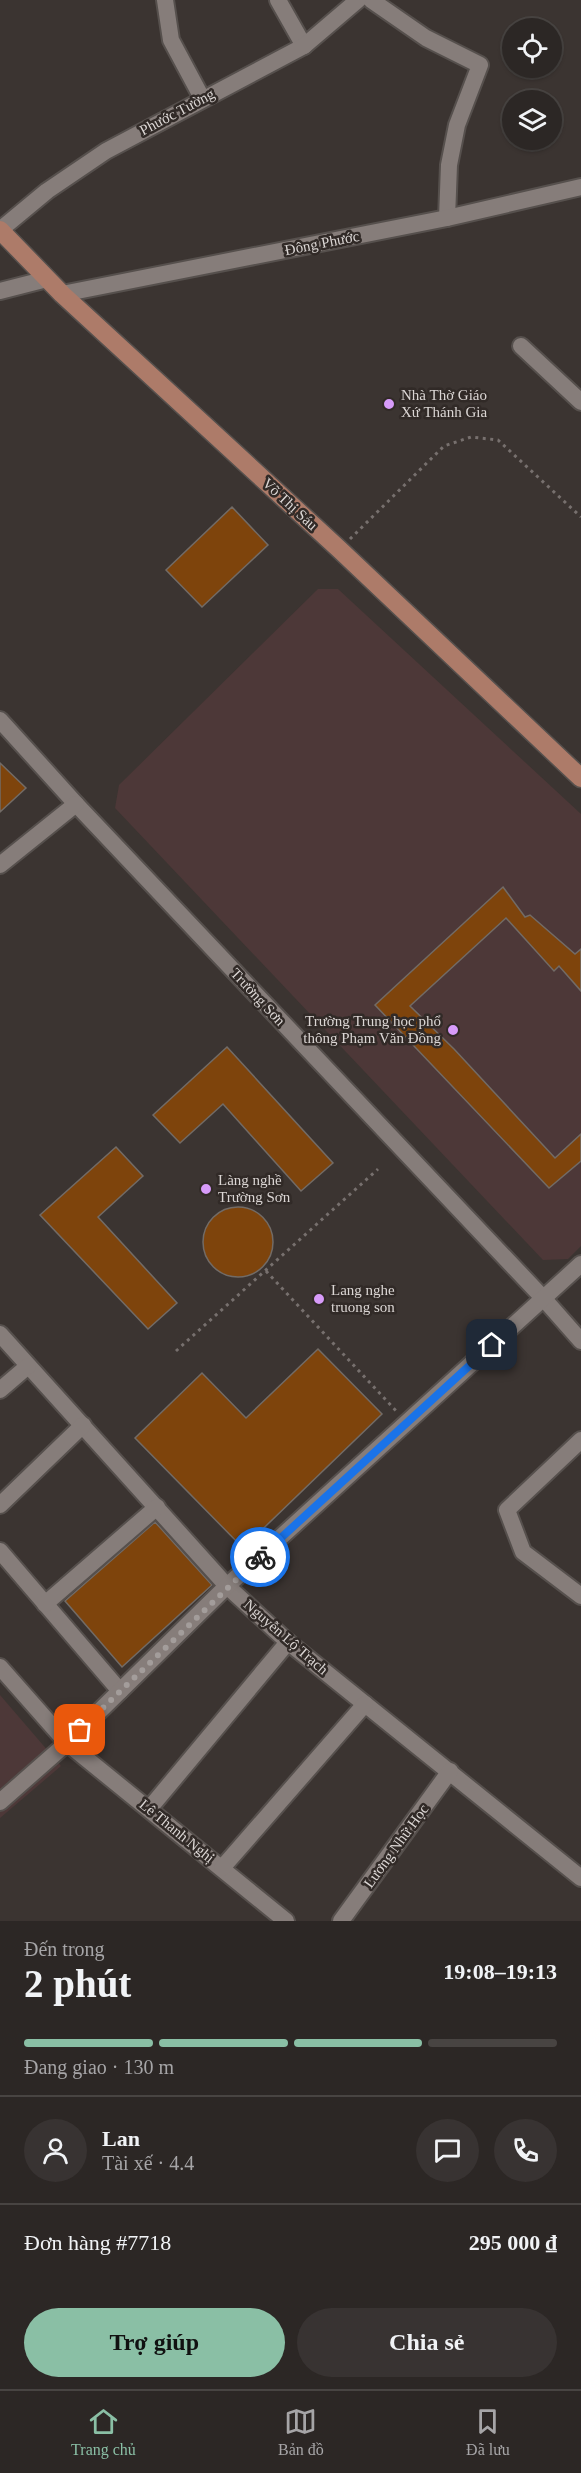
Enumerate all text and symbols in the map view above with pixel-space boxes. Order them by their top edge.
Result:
map controls [502,18,562,150]
button: locate [502,18,562,78]
street label: Phước Tường [137,85,218,138]
button: layers [502,90,562,150]
street label: Đông Phước [283,228,361,258]
place label: Nhà Thờ Giáo Xứ Thánh Gia [401,387,488,420]
marker: Nhà Thờ Giáo Xứ Thánh Gia [382,397,396,411]
street label: Võ Thị Sáu [259,475,321,534]
street label: Trường Sơn [228,965,289,1029]
place label: Trường Trung học phổ thông Phạm Văn Đồng [303,1013,441,1046]
marker: Trường Trung học phổ thông Phạm Văn Đồng [446,1023,460,1037]
place label: Làng nghề Trường Sơn [218,1172,291,1205]
marker: Làng nghề Trường Sơn [199,1182,213,1196]
place label: Lang nghe truong son [331,1282,395,1315]
marker: Lang nghe truong son [312,1292,326,1306]
pin [466,1319,517,1370]
icon: home [475,1328,508,1361]
courier [230,1527,290,1587]
icon: bike [244,1541,277,1574]
street label: Nguyễn Lộ Trạch [241,1596,332,1678]
pin [54,1704,105,1755]
icon: bag [63,1713,96,1746]
street label: Lê Thanh Nghị [136,1796,218,1866]
street label: Lương Nhữ Học [360,1801,432,1891]
text: Đến trong [24,1938,105,1960]
text: 19:08–19:13 [443,1959,557,1984]
text: 2 phút [24,1962,131,2005]
text: Đang giao · 130 m [24,2056,174,2078]
button: person [24,2119,87,2182]
button: chat [416,2119,479,2182]
button: phone [494,2119,557,2182]
text: Lan [102,2126,140,2151]
text: Tài xế · 4.4 [102,2152,194,2174]
text: Đơn hàng #7718 [24,2230,171,2255]
text: 295 000 ₫ [469,2230,557,2255]
button: Trợ giúp [24,2308,285,2377]
button: Chia sẻ [297,2308,557,2377]
tab: Trang chủ [71,2405,136,2459]
tab: Bản đồ [278,2405,324,2459]
tab: Đã lưu [466,2405,510,2459]

